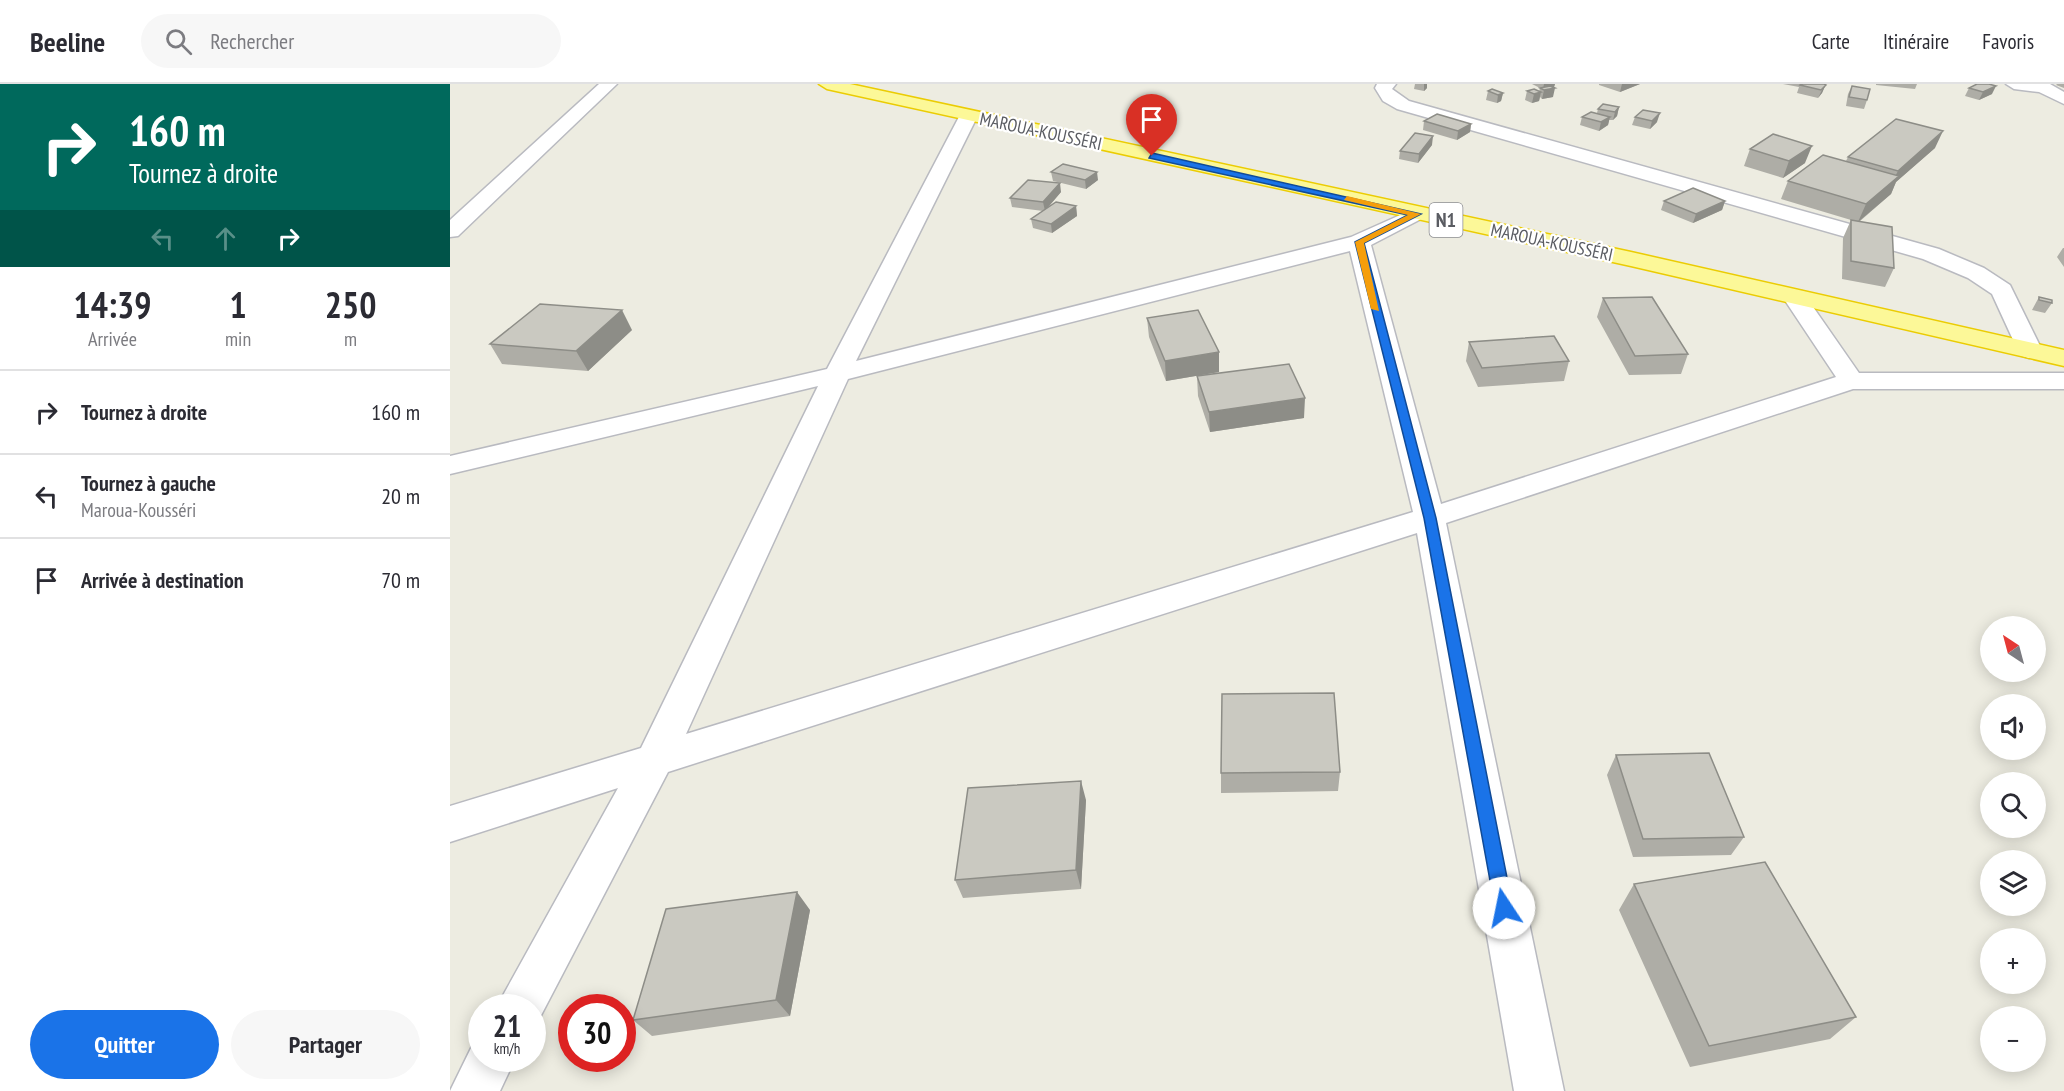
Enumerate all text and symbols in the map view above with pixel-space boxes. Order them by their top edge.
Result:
search box [141,14,561,68]
text: Beeline [30,23,105,60]
icon: search [162,25,195,58]
text: Rechercher [210,27,294,55]
text: Carte [1812,28,1850,55]
text: Itinéraire [1883,28,1949,55]
text: Favoris [1982,28,2034,55]
pin [1126,94,1177,156]
text: 160 m [129,103,226,158]
icon: arrive [1135,103,1168,136]
street label: MAROUA-KOUSSÉRI [978,107,1104,155]
icon: right [30,108,108,186]
text: Tournez à droite [129,156,278,190]
road number: N1 [1430,203,1462,237]
street label: MAROUA-KOUSSÉRI [1489,218,1615,266]
icon: left [146,222,179,255]
icon: ahead [209,222,242,255]
icon: right [272,222,305,255]
text: 14:39 [74,281,151,328]
text: 1 [229,281,247,328]
text: 250 [325,281,376,328]
text: Arrivée [88,326,137,352]
text: min [225,326,251,352]
text: m [344,326,357,352]
icon: right [30,396,63,429]
text: Tournez à droite [81,398,207,426]
text: 160 m [371,398,420,426]
text: Tournez à gauche [81,469,216,497]
icon: left [30,480,63,513]
text: 20 m [381,482,420,510]
text: Maroua-Kousséri [81,497,196,523]
icon: arrive [30,564,63,597]
text: Arrivée à destination [81,566,244,594]
text: 70 m [381,566,420,594]
north arrow [1980,616,2046,682]
map controls [1980,616,2046,1072]
button: sound [1980,694,2046,760]
button: search [1980,772,2046,838]
button: layers [1980,850,2046,916]
position arrow [1472,876,1536,940]
button: + [1980,928,2046,994]
speed limit sign: 30 [558,994,636,1072]
text: 21 [493,1006,521,1045]
button: − [1980,1006,2046,1072]
button: Quitter [30,1010,219,1079]
button: Partager [231,1010,420,1079]
text: km/h [494,1039,520,1058]

